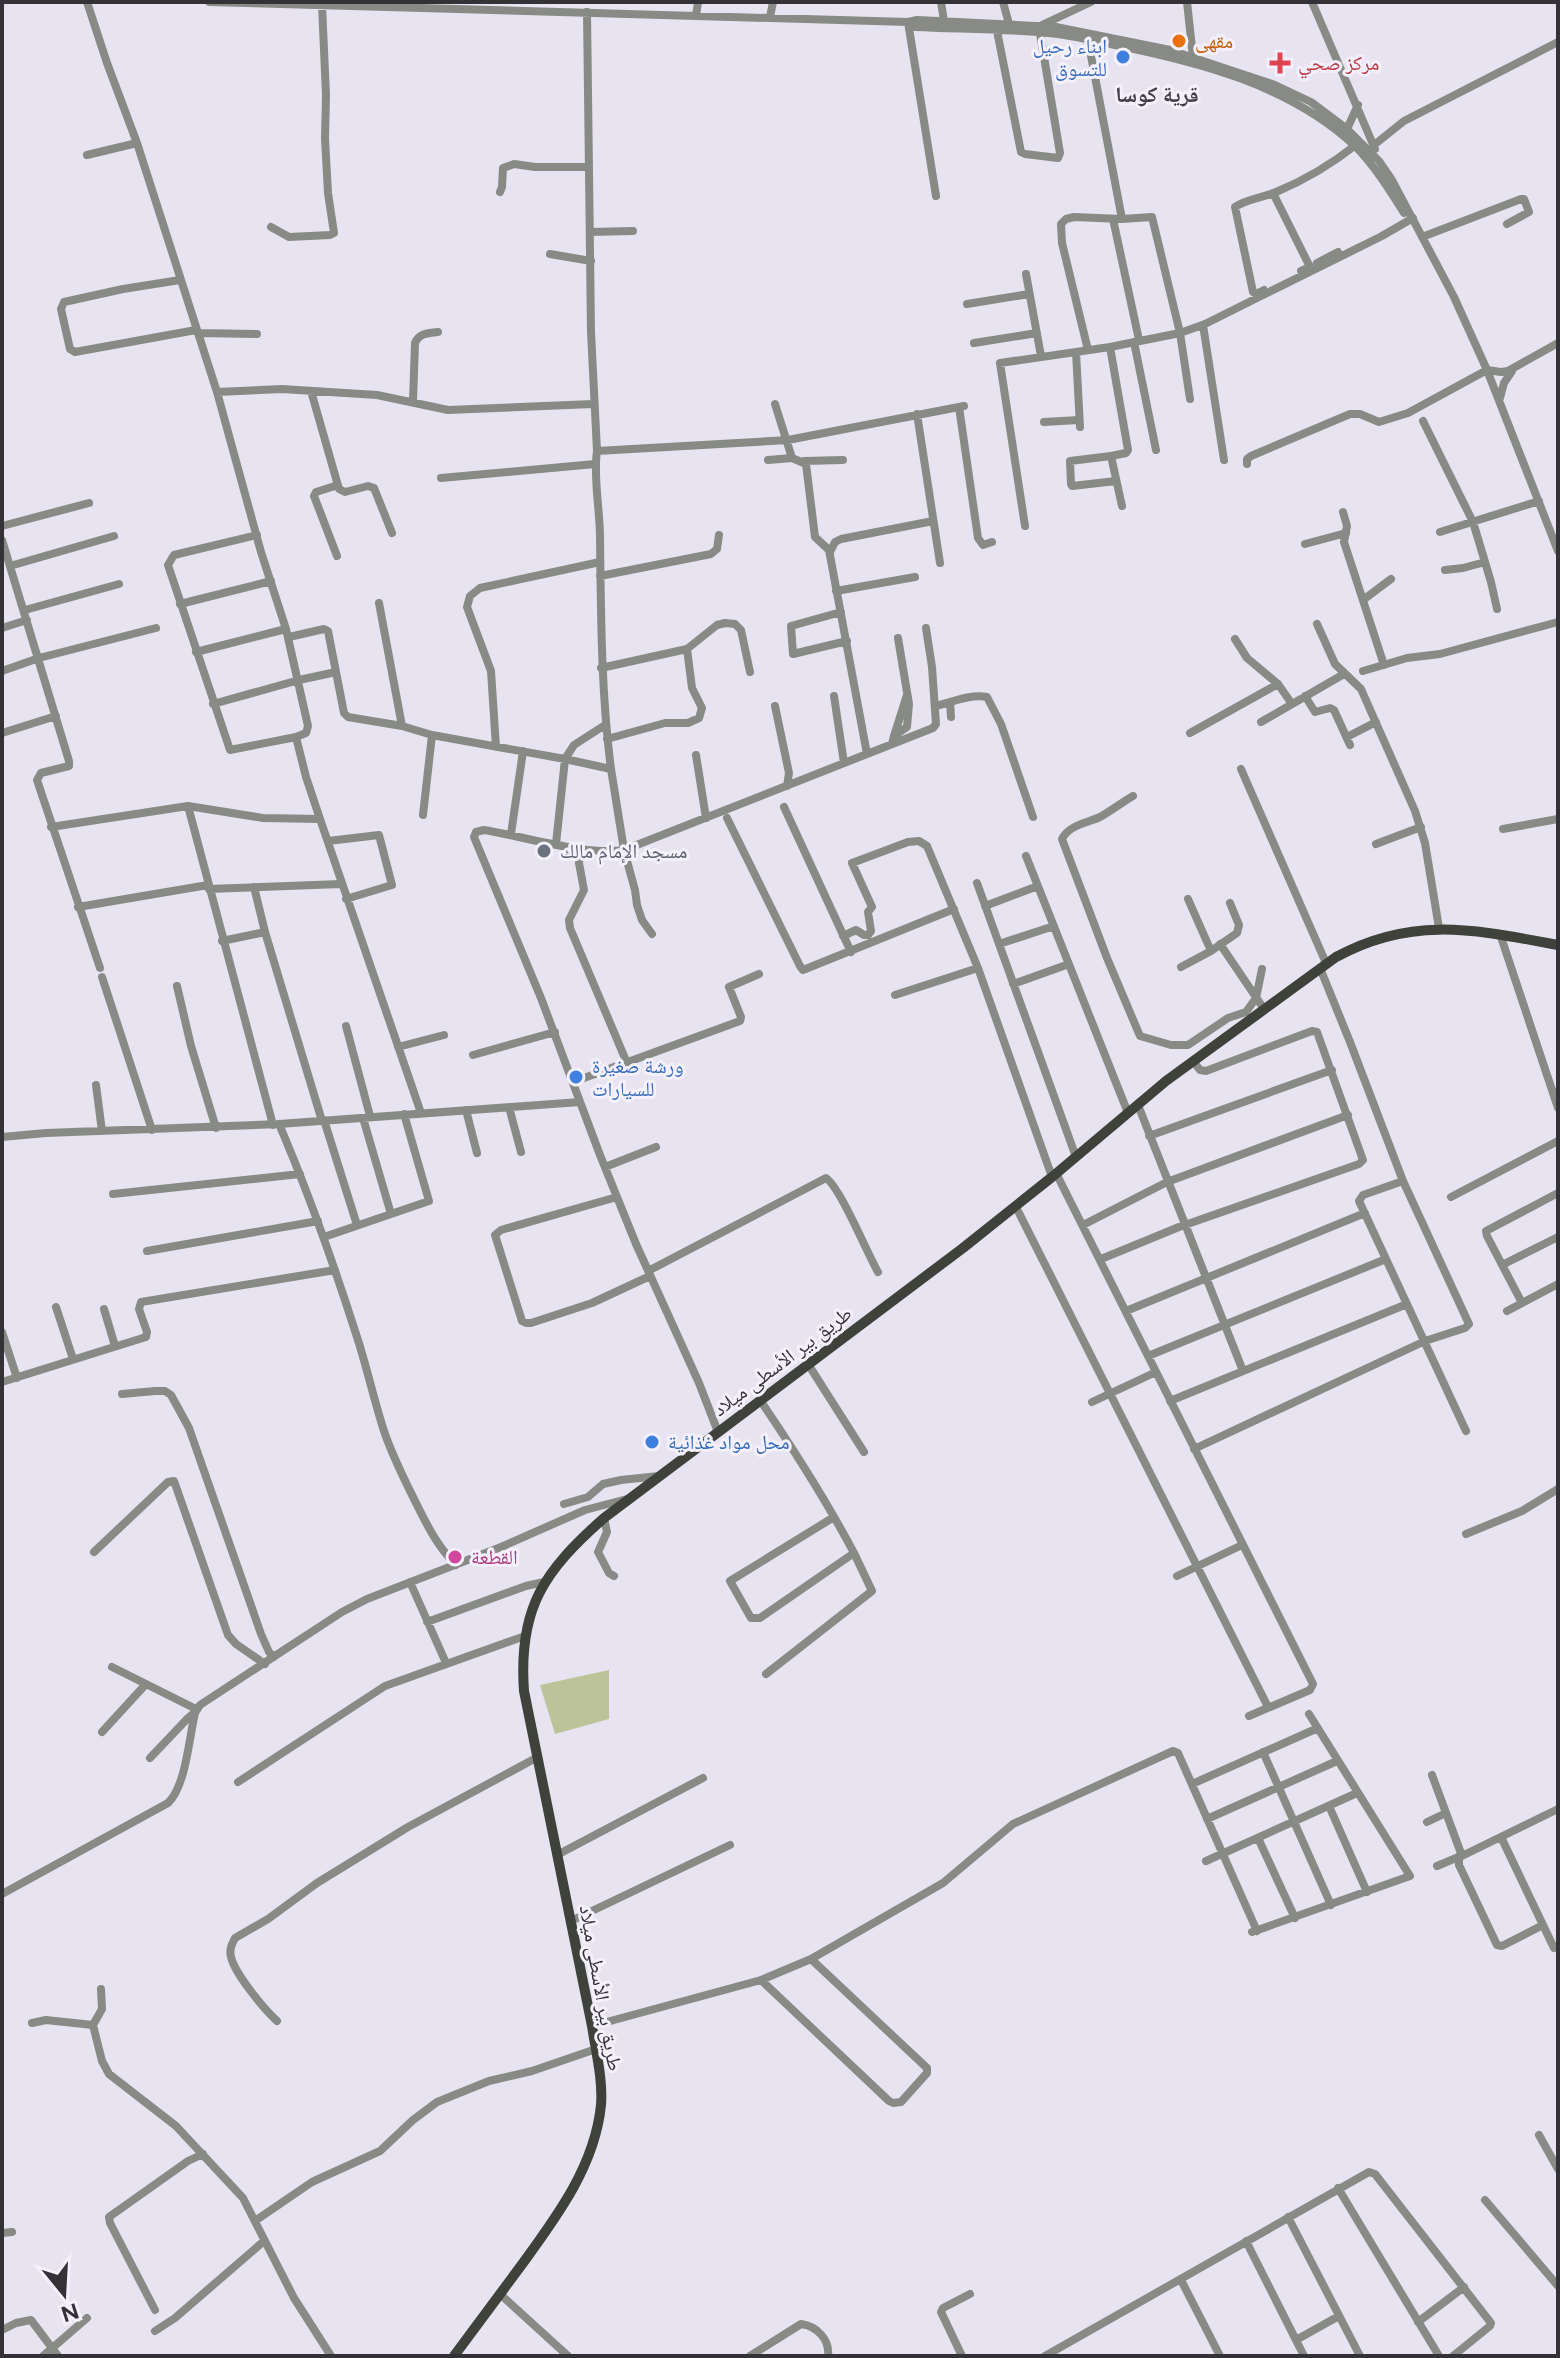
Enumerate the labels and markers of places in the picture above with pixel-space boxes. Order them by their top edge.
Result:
place label: مقهى [1195,29,1233,53]
marker: مقهى [1170,32,1188,50]
place label: ابناء رحيل للتسوق [1033,34,1107,81]
marker: ابناء رحيل للتسوق [1114,48,1132,66]
place label: مركز صحي [1298,51,1379,79]
marker: مركز صحي [1269,52,1291,74]
place label: مسجد الإمام مالك [560,839,687,865]
marker: مسجد الإمام مالك [535,842,553,860]
place label: ورشة صغيرة للسيارات [592,1054,684,1101]
marker: ورشة صغيرة للسيارات [567,1068,585,1086]
place label: محل مواد غذائية [668,1430,790,1454]
marker: محل مواد غذائية [643,1433,661,1451]
place label: القطعة [471,1545,518,1569]
marker: القطعة [446,1548,464,1566]

